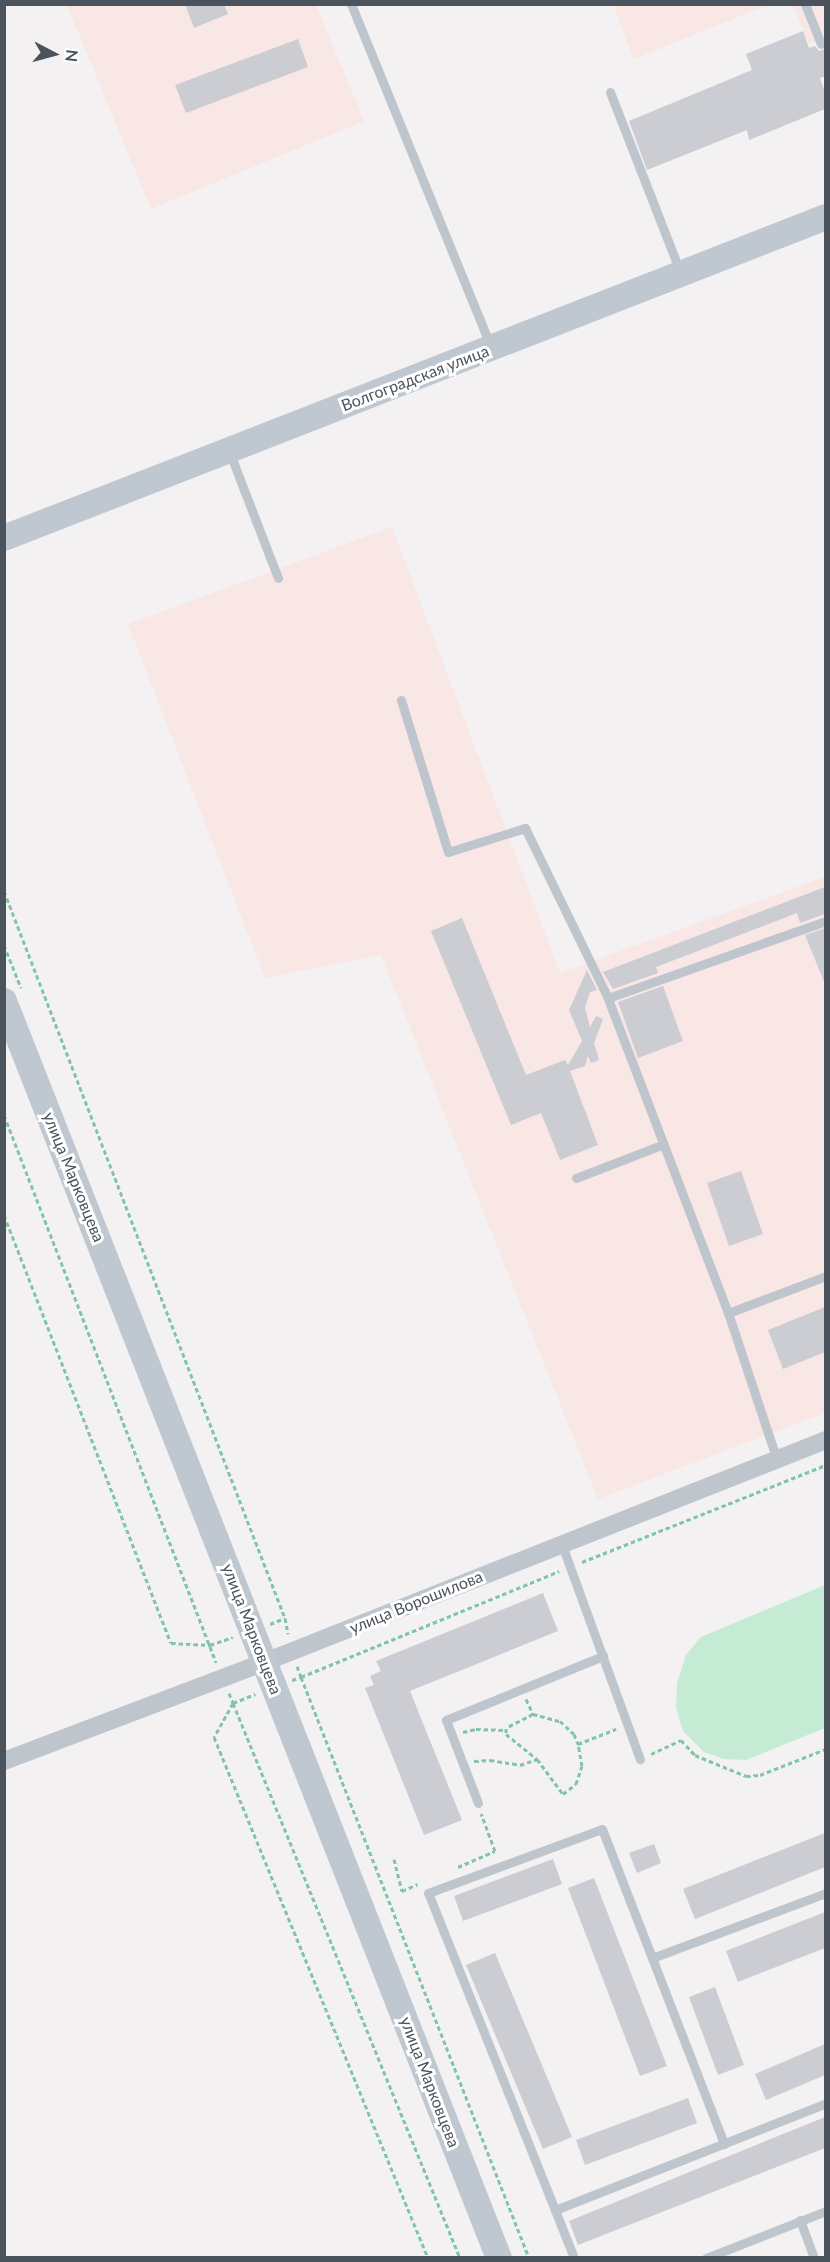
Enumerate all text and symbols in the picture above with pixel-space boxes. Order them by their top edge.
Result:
north arrow [24,24,84,84]
text: N [62,49,82,63]
street label: Волгоградская улица [338,341,492,415]
street label: улица Марковцева [39,1109,109,1245]
street label: улица Марковцева [218,1561,286,1697]
street label: улица Ворошилова [347,1567,485,1637]
street label: улица Марковцева [396,2014,464,2150]

